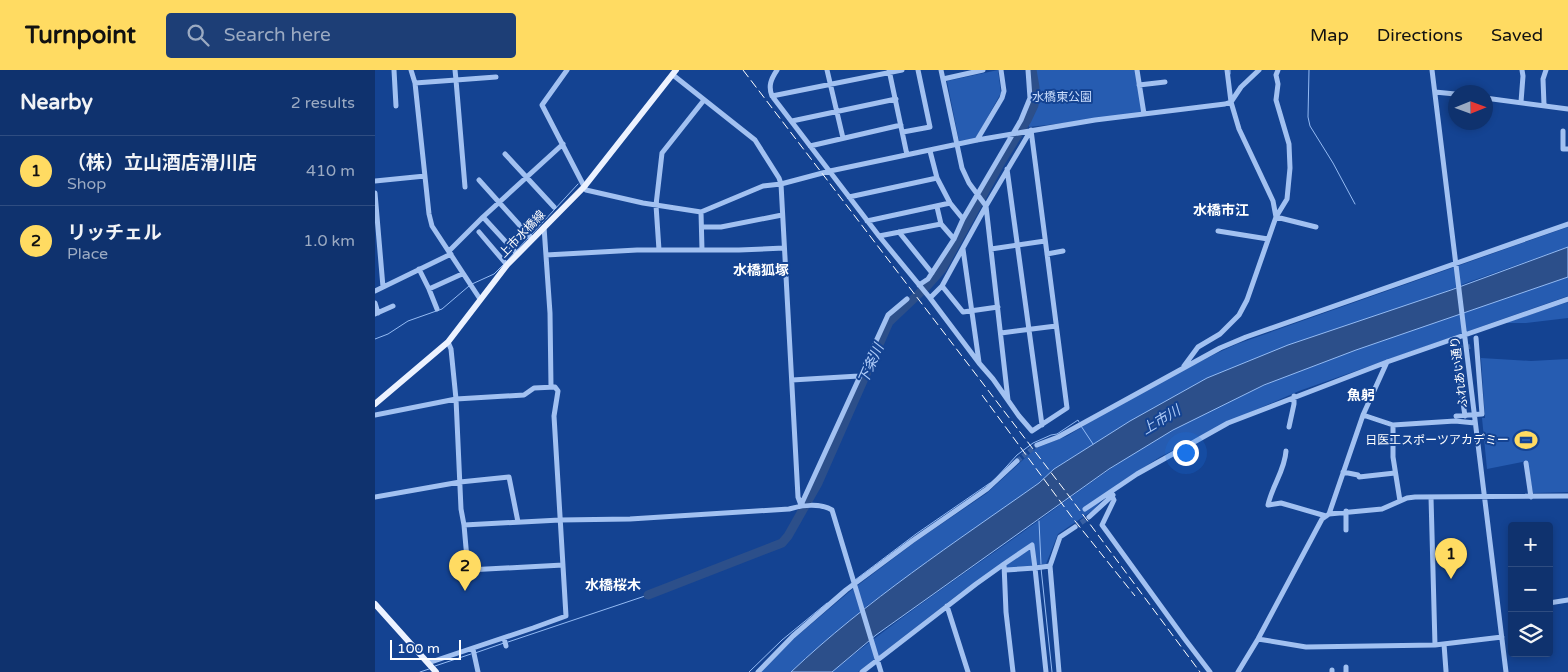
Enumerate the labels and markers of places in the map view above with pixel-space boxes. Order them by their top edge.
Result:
sports icon: 日医工スポーツアカデミー [1513,427,1539,453]
place label: 日医工スポーツアカデミー [1365,433,1509,447]
pin: 1 [1435,538,1467,579]
pin: 2 [449,550,481,591]

